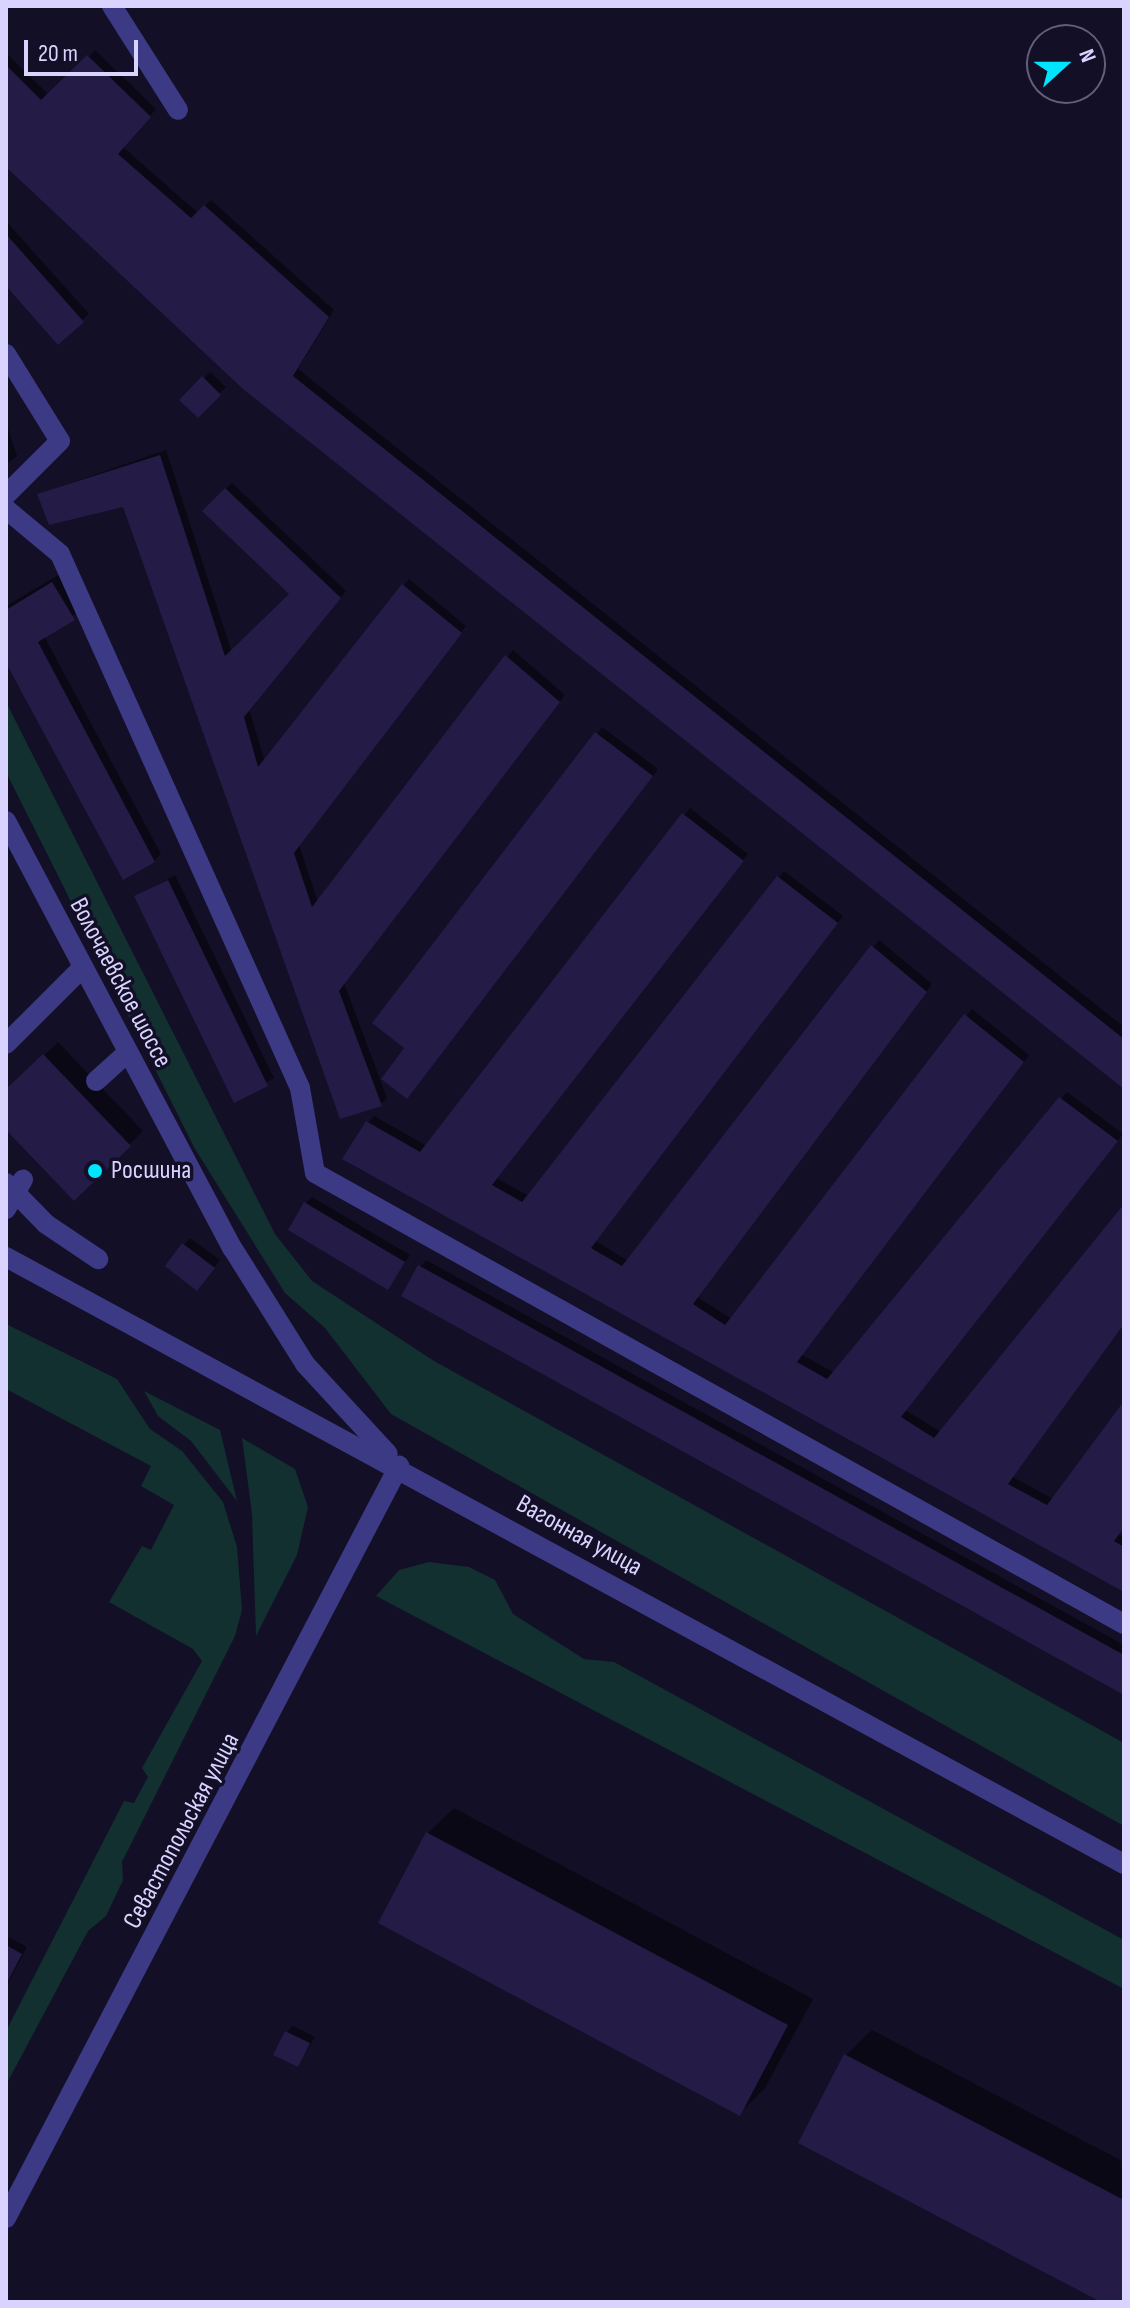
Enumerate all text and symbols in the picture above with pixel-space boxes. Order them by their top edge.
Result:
scale bar [28,24,142,74]
north arrow [1026,24,1106,104]
text: 20 m [38,39,78,68]
text: N [1072,46,1102,66]
street label: Волочаевское шоссе [62,893,178,1073]
place label: Росшина [111,1155,191,1187]
marker: Росшина [86,1162,104,1180]
street label: Вагонная улица [511,1489,647,1583]
street label: Севастопольская улица [117,1728,247,1934]

